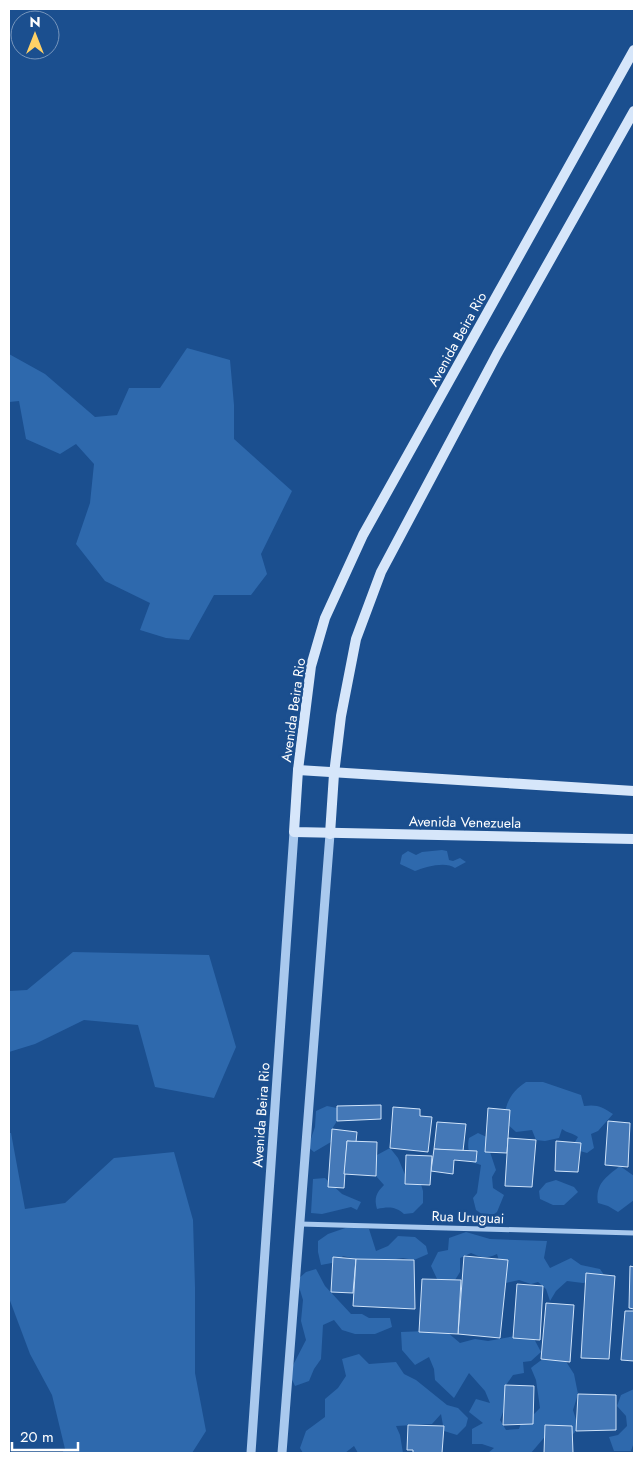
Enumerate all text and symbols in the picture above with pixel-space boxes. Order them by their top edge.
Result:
north arrow [10,10,60,60]
text: N [29,12,41,32]
street label: Avenida Beira Rio [423,288,491,390]
street label: Avenida Beira Rio [276,656,310,763]
street label: Avenida Venezuela [409,811,521,833]
street label: Avenida Beira Rio [247,1062,275,1168]
street label: Rua Uruguai [431,1206,505,1228]
scale bar [12,1420,79,1452]
text: 20 m [20,1426,54,1448]

